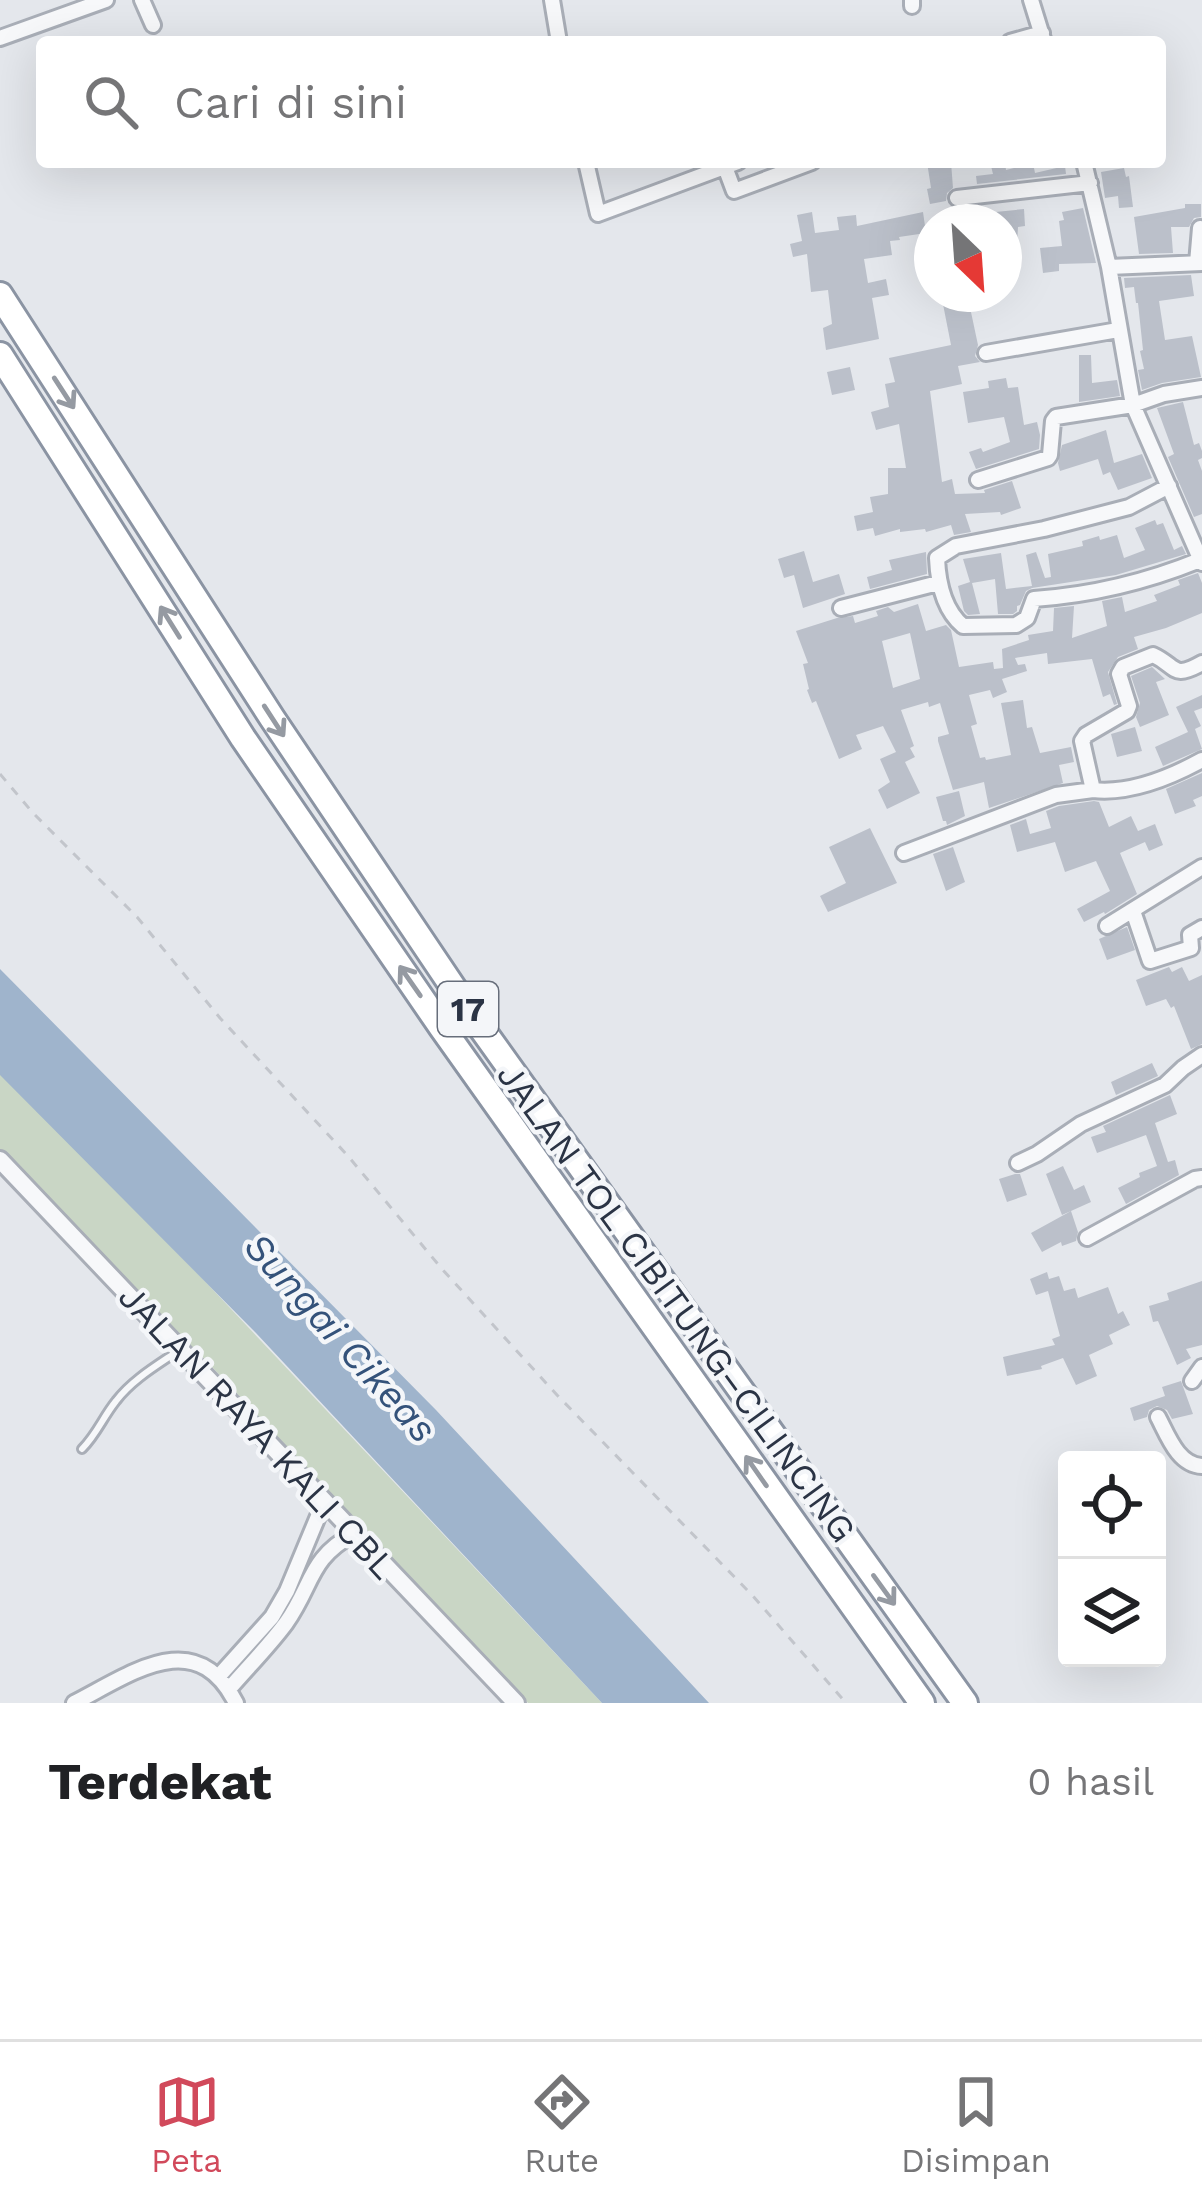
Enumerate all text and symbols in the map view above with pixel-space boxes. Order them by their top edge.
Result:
search box [36,36,1166,168]
icon: search [78,69,144,135]
text: Cari di sini [174,76,407,129]
north arrow [914,204,1022,312]
one-way arrow [52,375,77,409]
one-way arrow [158,606,182,640]
one-way arrow [262,703,287,737]
one-way arrow [398,965,423,998]
road number: 17 [438,982,498,1036]
street label: JALAN TOL CIBITUNG–CILINCING [488,1055,864,1550]
water label: Sungai Cikeas [235,1224,446,1451]
street label: JALAN RAYA KALI CBL [110,1276,405,1588]
map controls [1058,1451,1166,1667]
button: locate [1058,1451,1166,1559]
one-way arrow [744,1455,769,1488]
button: layers [1058,1559,1166,1667]
one-way arrow [871,1573,896,1606]
text: Terdekat [48,1752,272,1811]
text: 0 hasil [1027,1759,1154,1804]
tab: Peta [151,2069,222,2180]
tab: Rute [524,2069,599,2180]
tab: Disimpan [901,2069,1051,2180]

